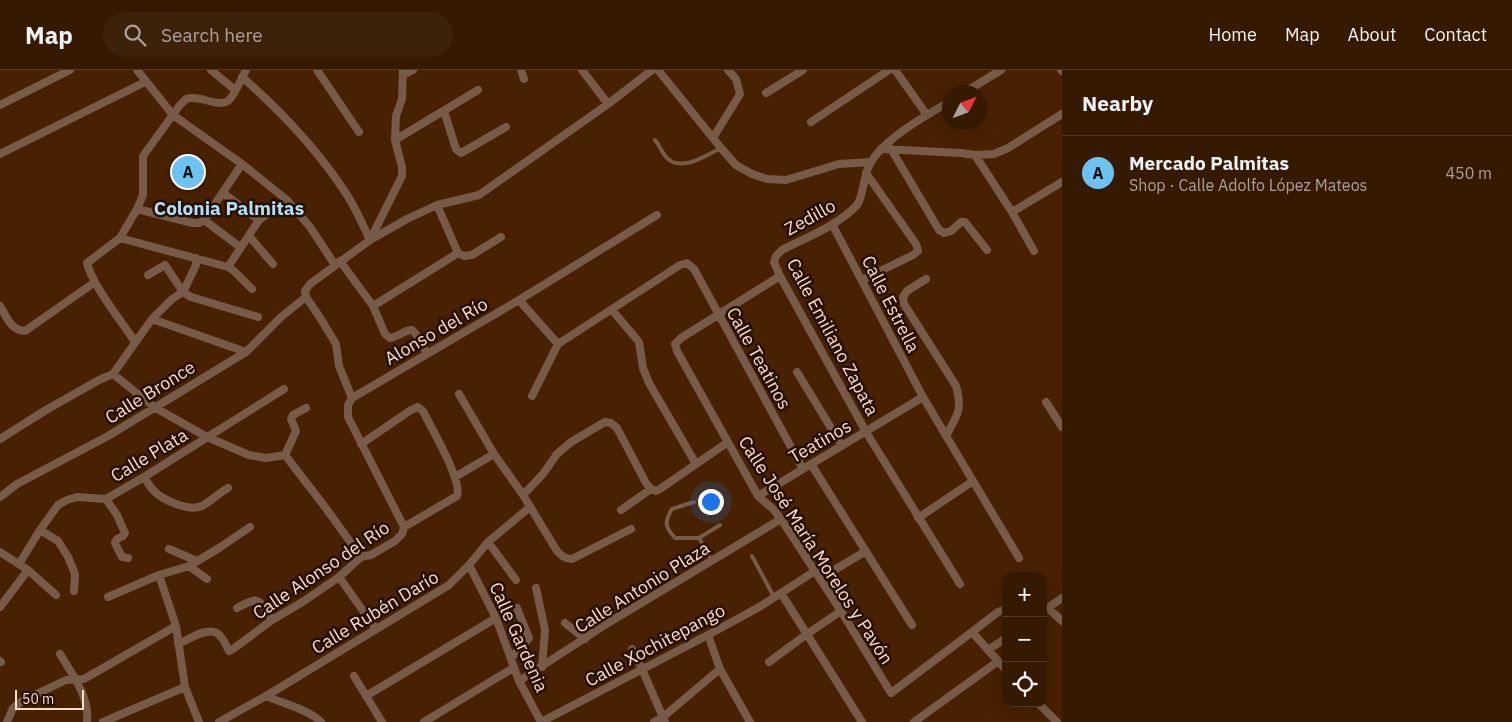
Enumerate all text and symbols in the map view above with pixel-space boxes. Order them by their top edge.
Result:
search box [103,12,453,57]
text: Map [25,19,73,51]
icon: search [121,21,149,49]
text: Search here [161,23,263,47]
text: Home [1209,23,1257,46]
text: Map [1285,23,1320,46]
text: About [1348,23,1396,46]
text: Contact [1424,23,1487,46]
north arrow [942,85,987,130]
text: Nearby [1082,89,1153,117]
text: Mercado Palmitas [1129,151,1289,175]
pin: A [172,153,204,191]
text: A [1093,163,1103,183]
text: 450 m [1445,163,1492,183]
text: Shop · Calle Adolfo López Mateos [1129,175,1367,195]
street label: Zedillo [780,194,840,240]
district label: Colonia Palmitas [154,196,304,220]
street label: Calle Estrella [857,252,925,357]
street label: Calle Emiliano Zapata [782,254,884,420]
street label: Alonso del Río [380,292,492,370]
street label: Calle Teatinos [722,303,796,413]
street label: Calle Bronce [101,355,199,429]
street label: Teatinos [785,414,855,468]
street label: Calle Plata [106,423,192,487]
street label: Calle José María Morelos y Pavón [734,432,898,668]
your location [698,489,724,515]
street label: Calle Alonso del Río [248,516,394,624]
street label: Calle Antonio Plaza [570,536,714,638]
street label: Calle Rubén Darío [307,565,443,659]
map controls [1002,572,1047,707]
button: + [1002,572,1047,617]
street label: Calle Gardenia [485,578,554,696]
street label: Calle Xochitepango [581,598,729,692]
button: − [1002,617,1047,662]
button: locate [1002,662,1047,707]
scale bar [15,687,84,710]
text: 50 m [22,690,54,708]

